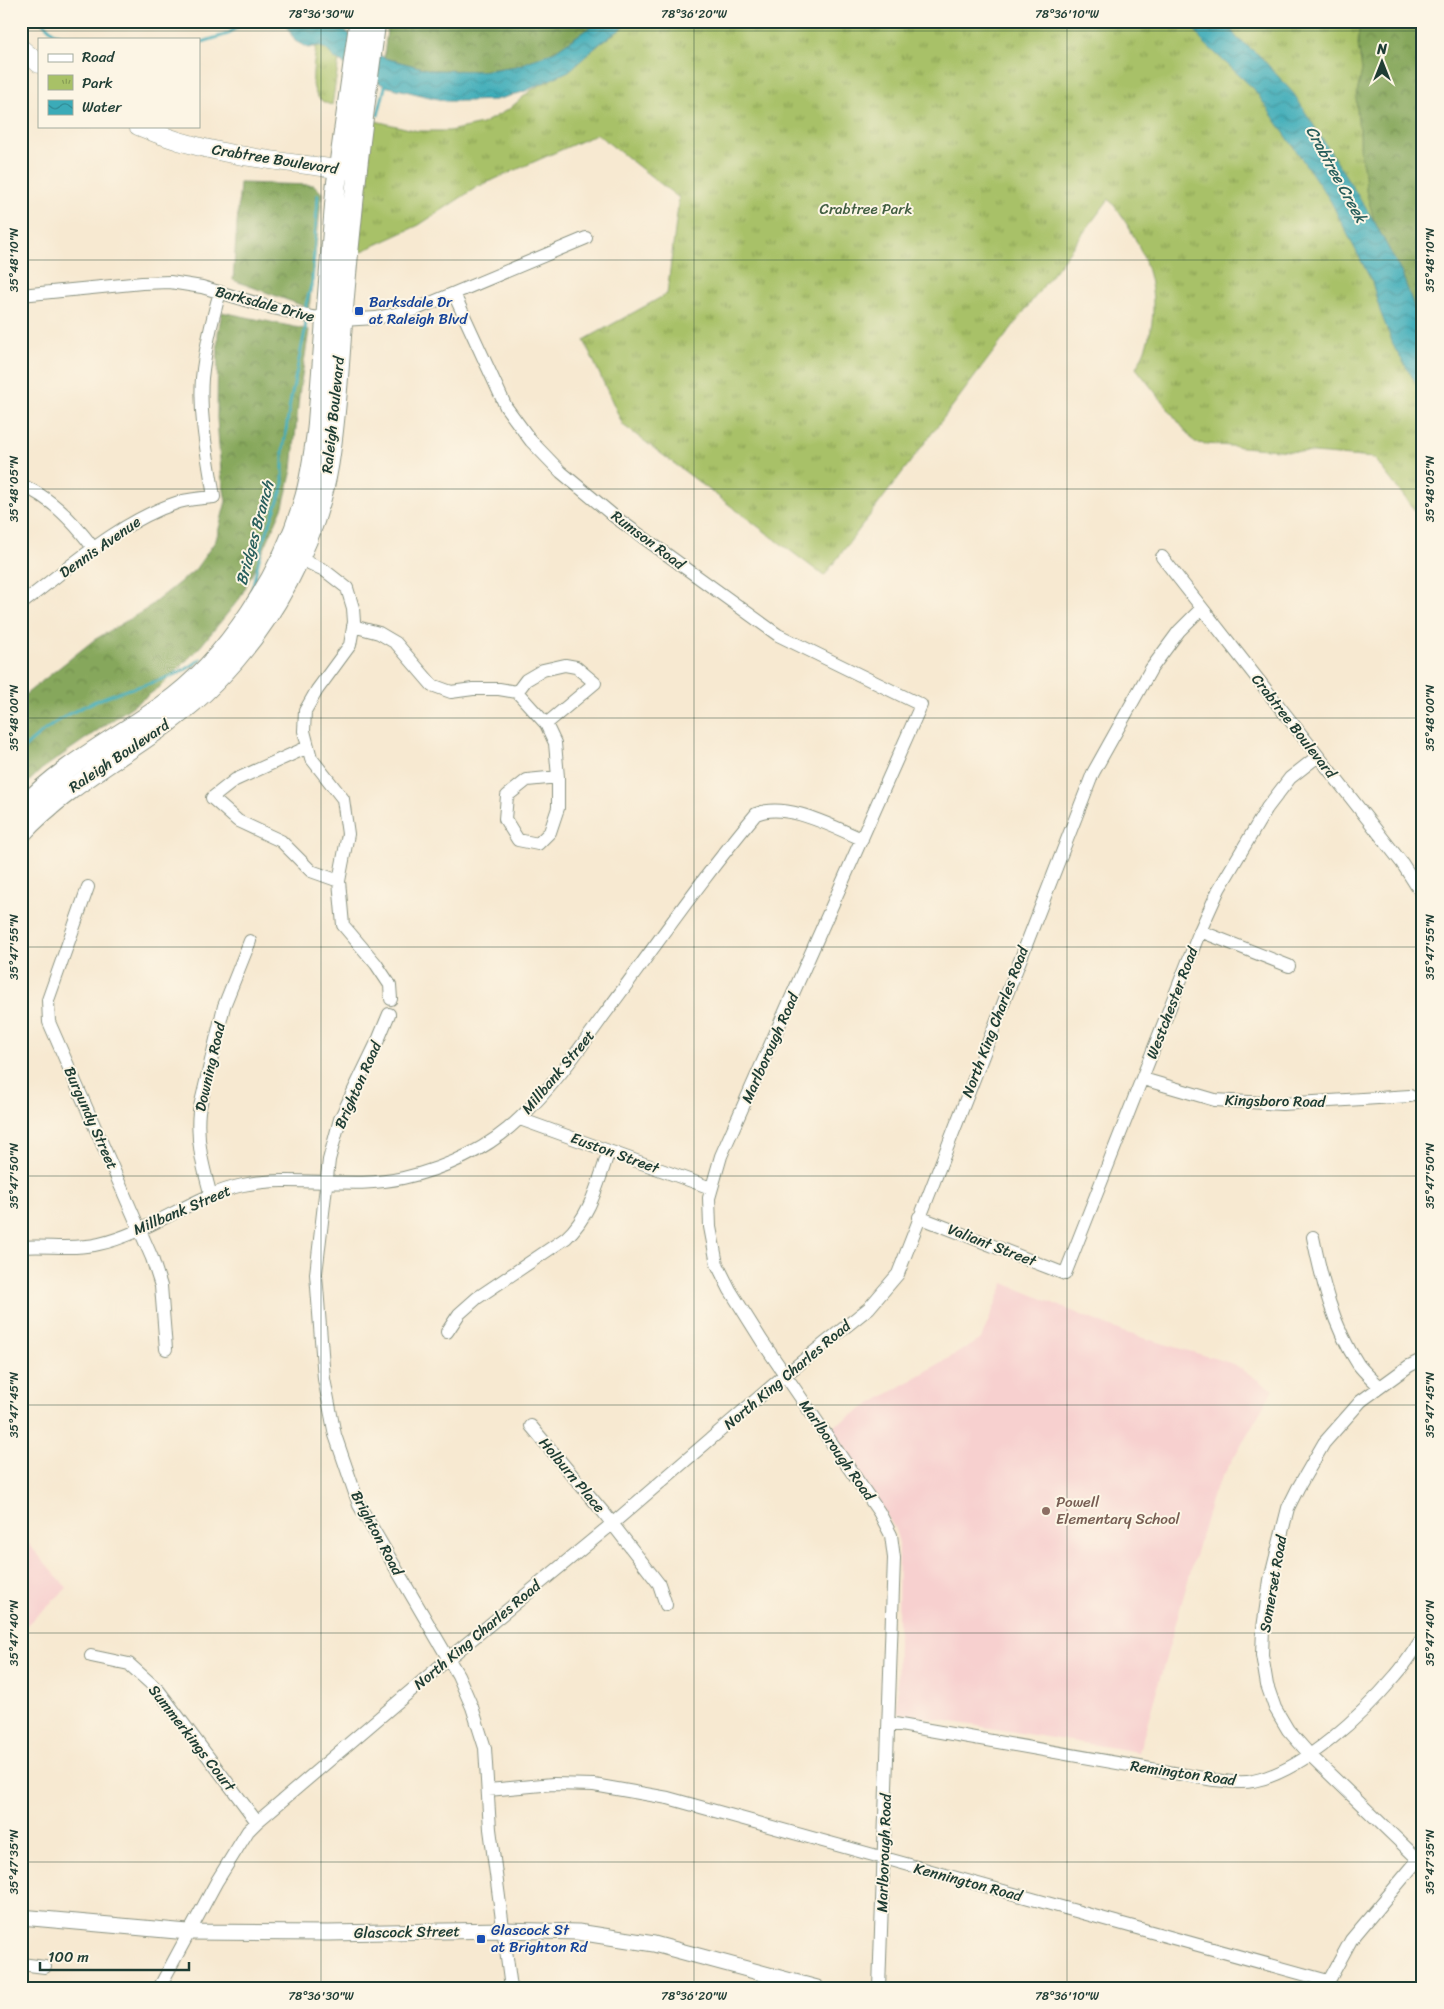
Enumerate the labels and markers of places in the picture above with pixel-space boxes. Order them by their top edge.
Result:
place label: Barksdale Dr at Raleigh Blvd [369,289,468,332]
marker: Barksdale Dr at Raleigh Blvd [353,305,365,317]
place label: Powell Elementary School [1056,1489,1181,1532]
marker: Powell Elementary School [1040,1505,1052,1517]
place label: Glascock St at Brighton Rd [491,1917,588,1960]
marker: Glascock St at Brighton Rd [475,1933,487,1945]

